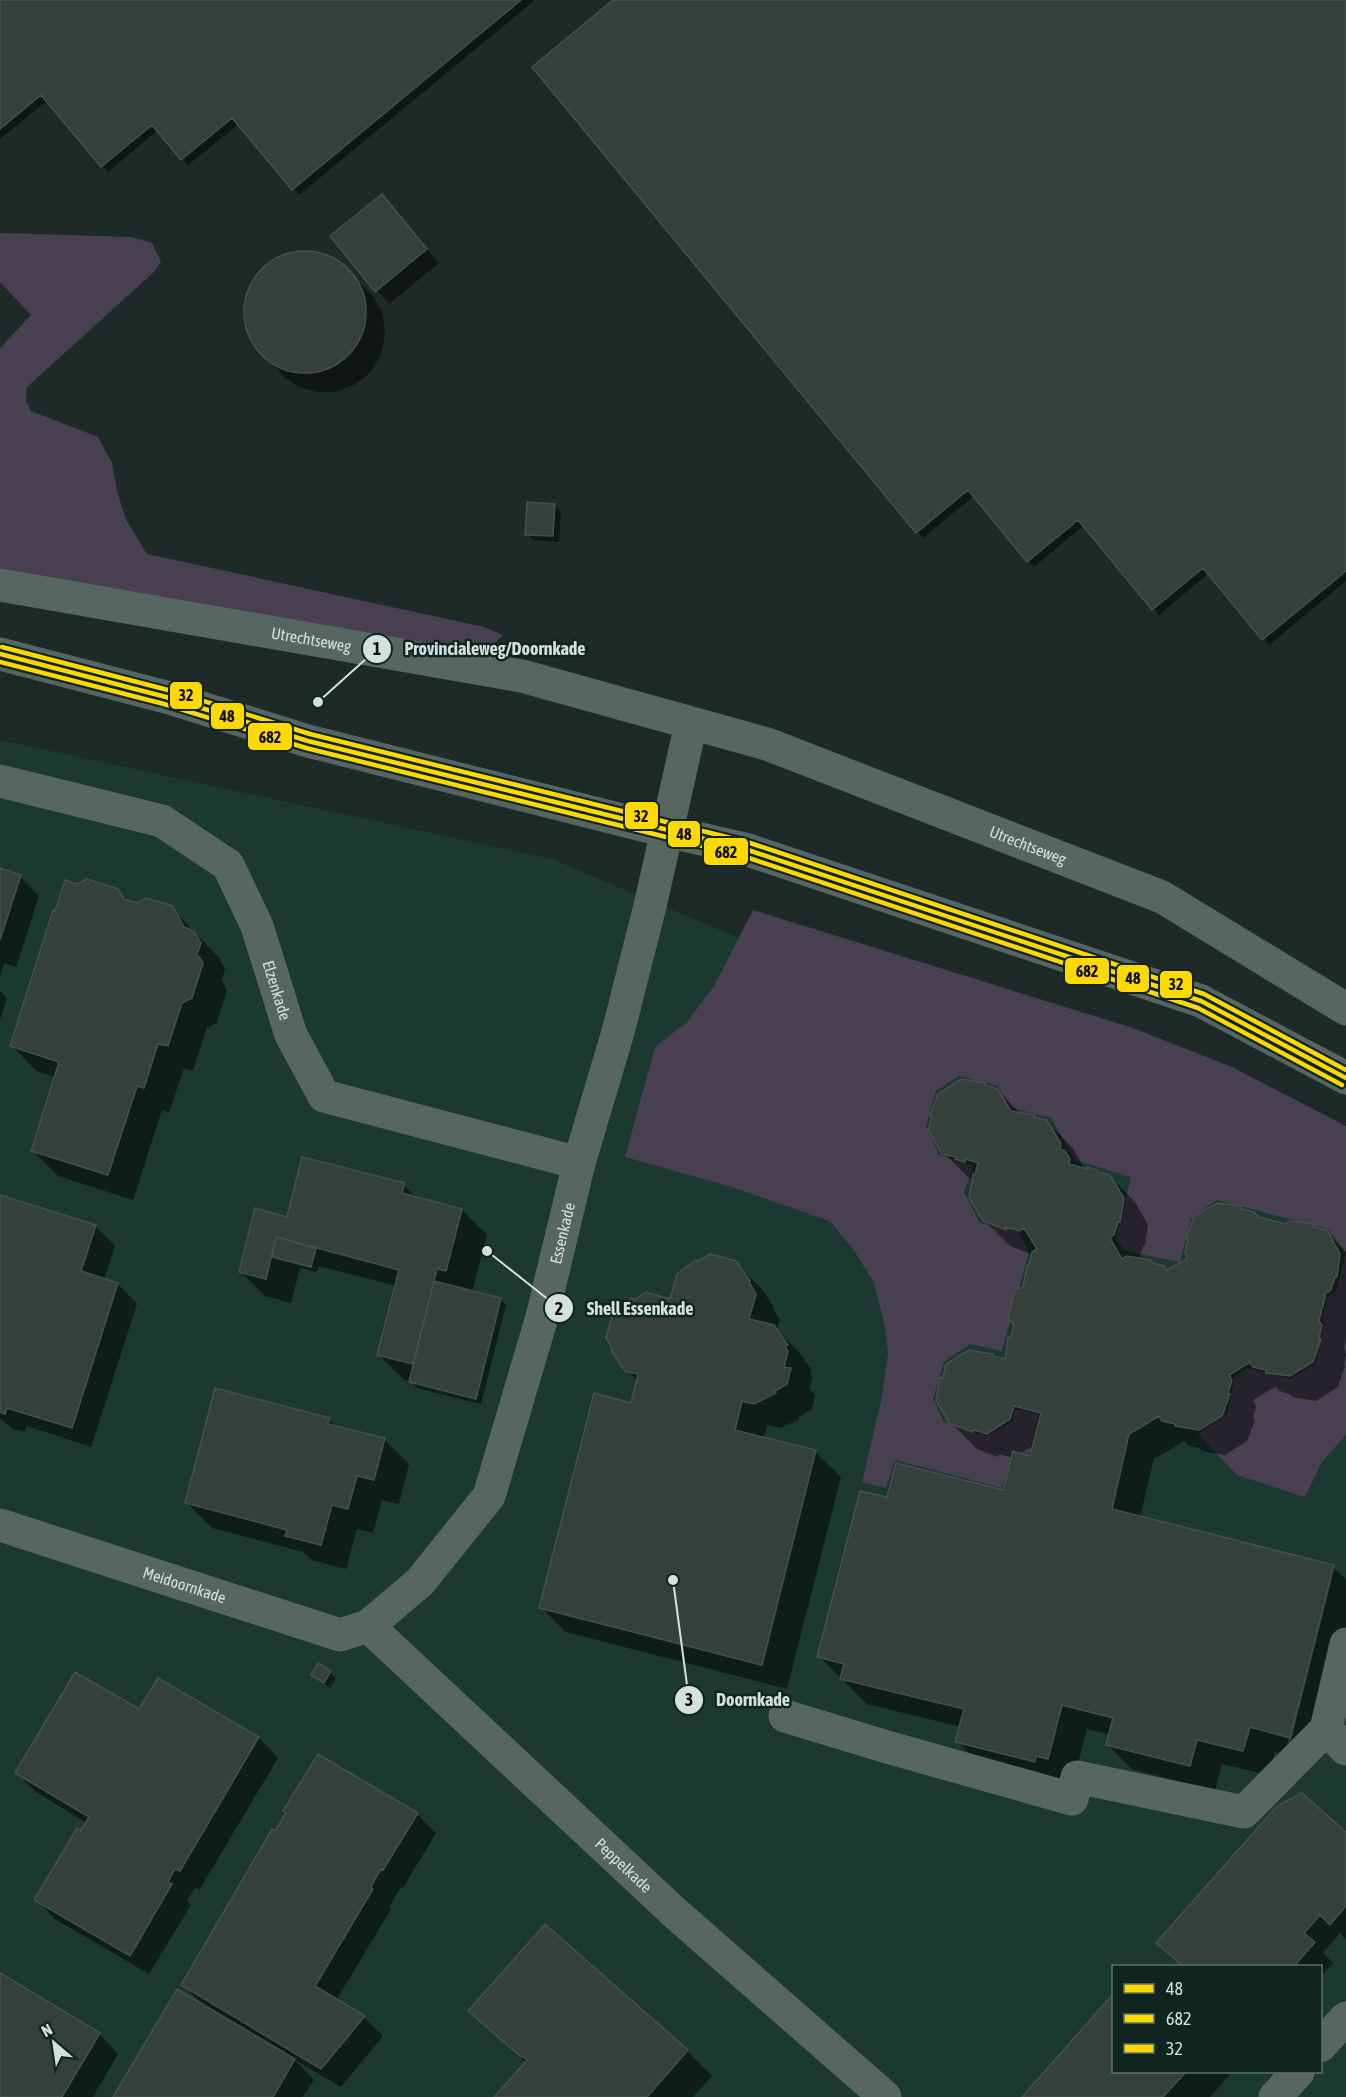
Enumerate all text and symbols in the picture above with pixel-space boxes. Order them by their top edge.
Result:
street label: Utrechtseweg [270,623,353,656]
callout: Provincialeweg/Doornkade [362,631,598,667]
text: 1 [373,638,381,659]
text: Provincialeweg/Doornkade [404,638,586,659]
line badge: 32 [169,681,203,710]
text: 32 [178,686,194,704]
line badge: 48 [210,702,245,730]
text: 48 [218,707,235,725]
line badge: 682 [247,722,293,751]
text: 682 [259,728,281,746]
line badge: 32 [624,801,659,830]
text: 32 [633,807,649,825]
line badge: 48 [667,820,701,848]
street label: Utrechtseweg [987,822,1069,869]
text: 48 [675,825,692,843]
line badge: 682 [703,837,749,866]
text: 682 [715,843,737,861]
line badge: 682 [1064,957,1110,985]
street label: Elzenkade [259,958,295,1022]
text: 682 [1076,962,1098,980]
line badge: 48 [1116,964,1150,993]
text: 48 [1124,969,1141,987]
line badge: 32 [1159,970,1193,999]
text: 32 [1168,975,1184,993]
street label: Essenkade [546,1201,578,1266]
callout: Shell Essenkade [544,1290,705,1326]
text: 2 [555,1298,563,1319]
text: Shell Essenkade [587,1298,693,1319]
street label: Meidoornkade [141,1563,228,1607]
callout: Doornkade [674,1682,802,1718]
text: 3 [685,1689,693,1710]
text: Doornkade [716,1689,790,1710]
street label: Peppelkade [592,1834,656,1896]
legend [1112,1965,1322,2073]
text: 48 [1166,1978,1183,1999]
text: 682 [1166,2008,1191,2029]
north arrow [24,2013,84,2073]
text: N [38,2020,55,2040]
text: 32 [1166,2038,1183,2059]

